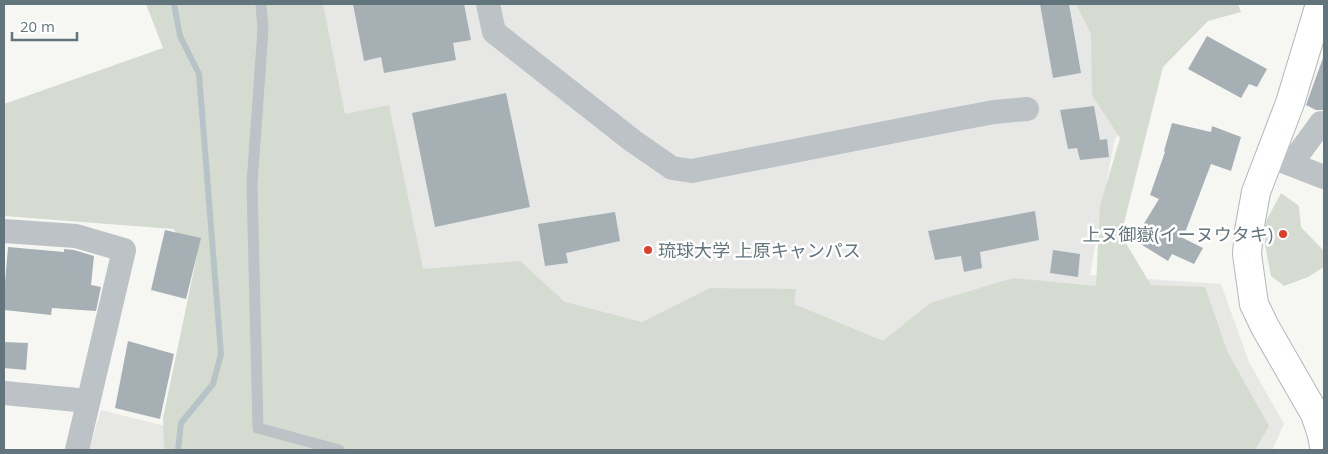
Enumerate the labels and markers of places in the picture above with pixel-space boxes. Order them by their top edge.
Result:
place label: 上ヌ御嶽(イーヌウタキ) [1082,222,1273,246]
marker: 上ヌ御嶽(イーヌウタキ) [1277,228,1289,240]
place label: 琉球大学 上原キャンパス [658,238,861,262]
marker: 琉球大学 上原キャンパス [642,244,654,256]

